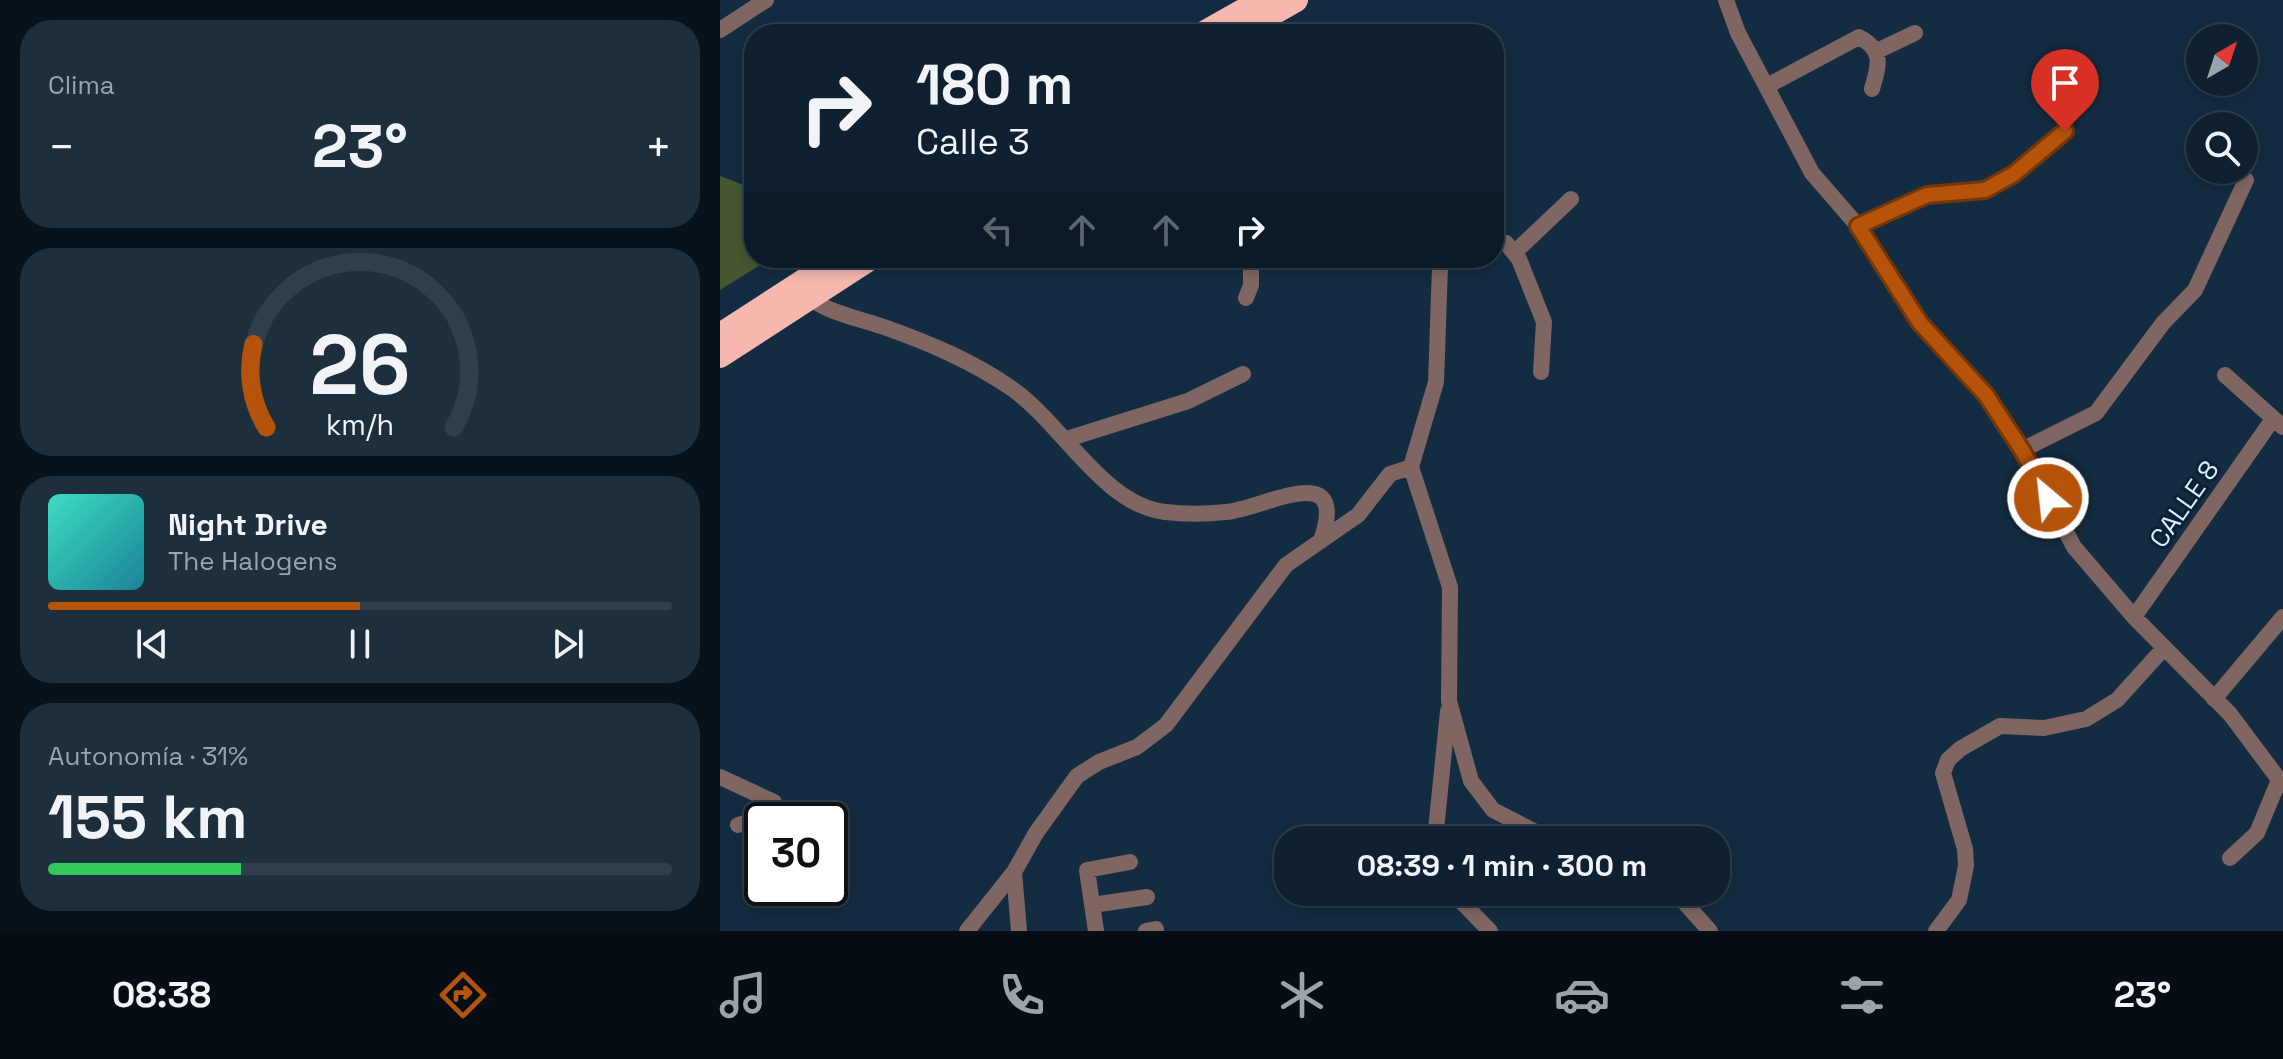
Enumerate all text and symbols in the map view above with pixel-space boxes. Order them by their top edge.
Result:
north arrow [2186,24,2258,96]
map controls [2186,24,2258,184]
text: 180 m [916,49,1073,120]
pin [2031,49,2099,131]
icon: right [784,56,888,160]
icon: arrive [2043,61,2087,105]
text: Clima [48,68,115,102]
text: 23° [312,108,408,185]
button: search [2186,112,2258,184]
text: − [48,119,75,175]
text: + [645,119,672,175]
text: Calle 3 [916,119,1030,165]
icon: left [976,208,1020,252]
icon: ahead [1060,208,1104,252]
icon: ahead [1144,208,1188,252]
icon: right [1228,208,1272,252]
text: 26 [310,311,410,417]
text: km/h [326,407,394,443]
street label: CALLE 8 [2142,454,2226,554]
position arrow [2006,456,2090,540]
text: Night Drive [168,505,328,544]
text: The Halogens [168,544,337,578]
icon: previous [130,622,174,666]
icon: pause [338,622,382,666]
icon: next [546,622,590,666]
text: Autonomía · 31% [48,739,248,773]
text: 155 km [48,779,247,856]
speed limit sign: 30 [744,802,848,906]
text: 08:39 · 1 min · 300 m [1357,846,1647,885]
icon: directions [435,967,491,1023]
icon: music [715,967,771,1023]
icon: phone [994,967,1050,1023]
icon: climate [1274,967,1330,1023]
icon: car [1554,967,1610,1023]
icon: filters [1834,967,1890,1023]
text: 08:38 [112,972,211,1018]
text: 23° [2114,972,2171,1018]

